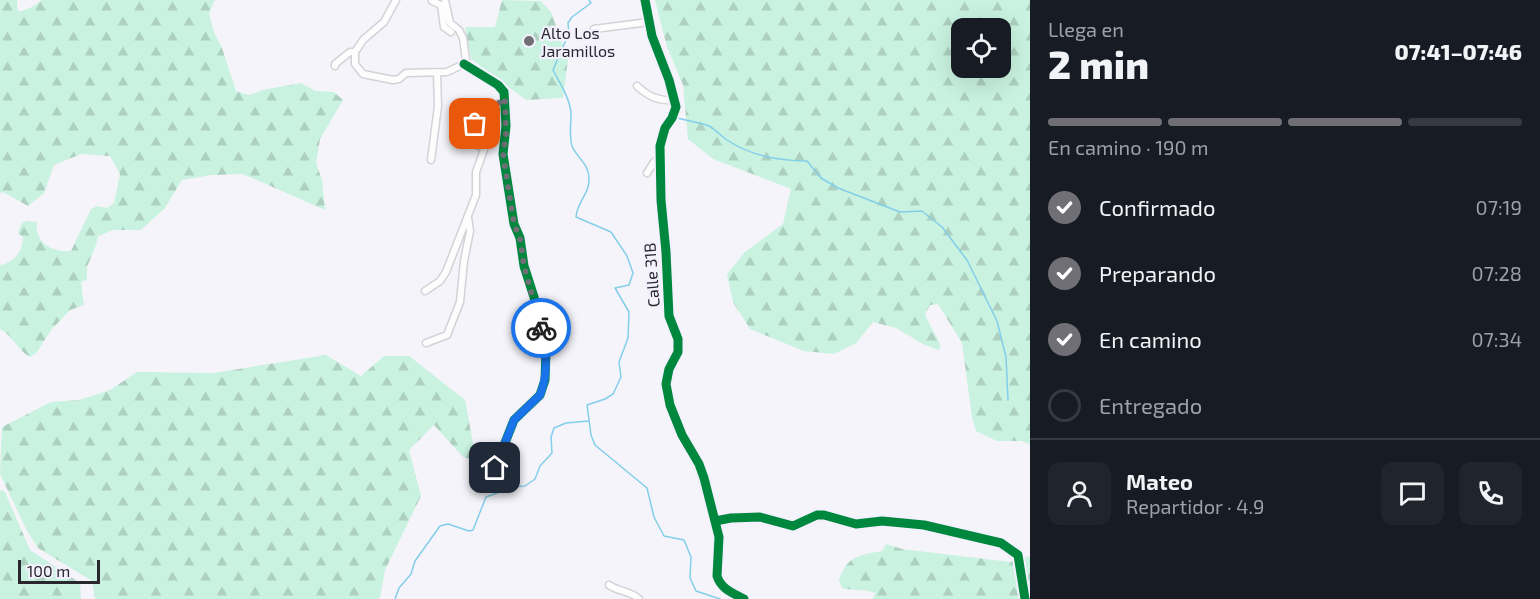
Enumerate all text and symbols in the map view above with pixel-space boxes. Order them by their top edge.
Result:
text: Llega en [1048,17,1124,41]
map controls [951,18,1011,78]
button: locate [951,18,1011,78]
place label: Alto Los Jaramillos [541,23,615,60]
marker: Alto Los Jaramillos [522,34,536,48]
text: 07:41–07:46 [1395,38,1522,64]
text: 2 min [1048,40,1149,87]
pin [449,98,500,149]
icon: bag [458,107,491,140]
text: En camino · 190 m [1048,135,1209,159]
icon: check [1048,191,1081,224]
text: Confirmado [1099,194,1215,220]
text: 07:19 [1476,195,1522,219]
street label: Calle 31B [639,242,663,308]
icon: check [1048,257,1081,290]
text: Preparando [1099,260,1216,286]
text: 07:28 [1472,261,1522,285]
courier [511,298,571,358]
icon: bike [525,312,558,345]
icon: check [1048,323,1081,356]
text: En camino [1099,326,1202,352]
text: 07:34 [1472,327,1522,351]
text: Entregado [1099,392,1202,418]
pin [469,442,520,493]
icon: home [478,451,511,484]
button: person [1048,462,1111,525]
button: chat [1381,462,1444,525]
button: phone [1459,462,1522,525]
text: Mateo [1126,468,1193,494]
text: Repartidor · 4.9 [1126,494,1265,518]
scale bar [18,557,100,584]
text: 100 m [27,561,70,580]

